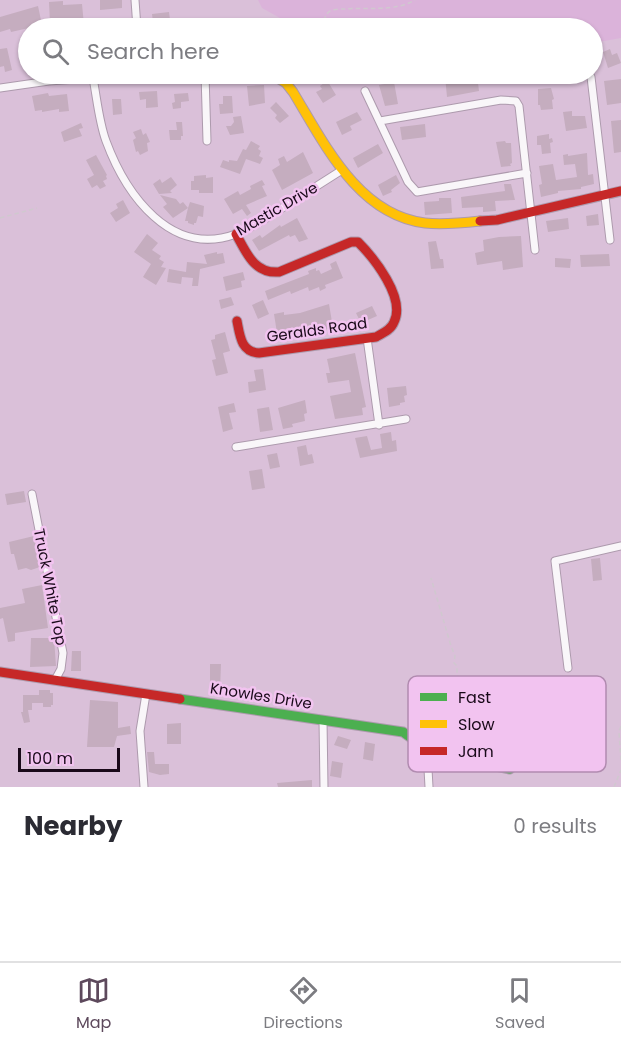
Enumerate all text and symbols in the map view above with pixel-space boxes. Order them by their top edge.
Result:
search box [18,18,603,84]
icon: search [39,35,72,68]
text: Search here [87,36,220,67]
street label: Mastic Drive [232,177,321,240]
street label: Geralds Road [265,312,369,347]
street label: Truck White Top [29,527,72,647]
legend [408,676,606,772]
street label: Knowles Drive [209,677,314,714]
text: Fast [458,686,491,709]
text: Slow [458,713,495,736]
text: Jam [458,740,494,763]
scale bar [18,745,120,772]
text: 100 m [27,747,73,770]
text: Nearby [24,808,122,844]
text: 0 results [513,812,597,840]
tab: Map [76,974,111,1035]
tab: Directions [264,974,343,1035]
tab: Saved [495,974,545,1035]

